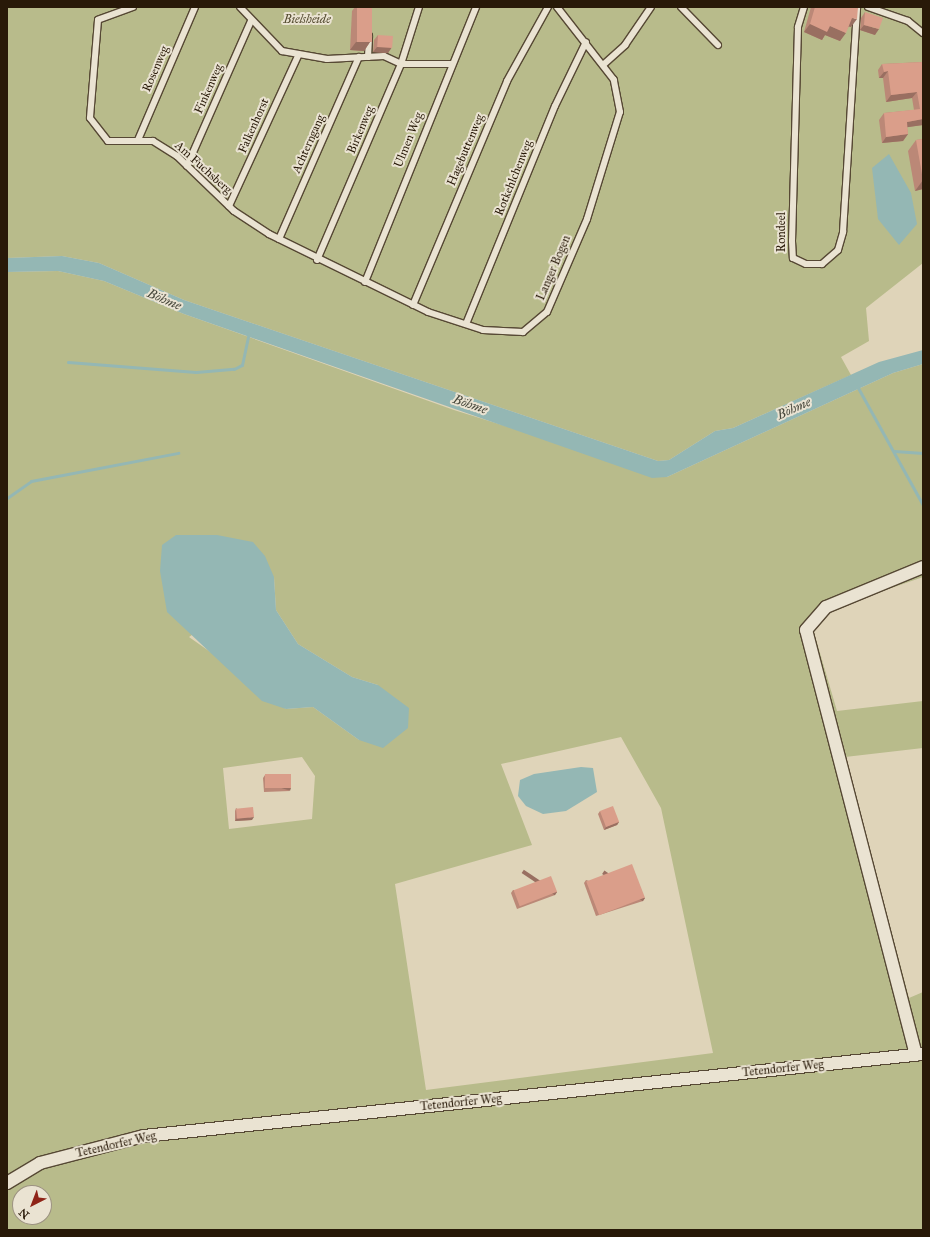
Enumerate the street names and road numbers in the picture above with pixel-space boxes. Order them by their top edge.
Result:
street label: Rosenweg [140,44,172,94]
street label: Finkenweg [192,62,226,116]
street label: Falkenhorst [235,96,273,156]
street label: Birkenweg [344,104,378,156]
street label: Ulmen Weg [391,110,427,170]
street label: Achterngang [290,112,328,176]
street label: Hagebuttenweg [444,112,488,188]
street label: Rotkehlchenweg [492,138,536,218]
street label: Am Fuchsberg [171,139,235,197]
street label: Rondeel [775,212,789,252]
street label: Langer Bogen [534,233,574,303]
street label: Tetendorfer Weg [741,1058,825,1080]
street label: Tetendorfer Weg [419,1092,503,1114]
street label: Tetendorfer Weg [74,1129,158,1161]

